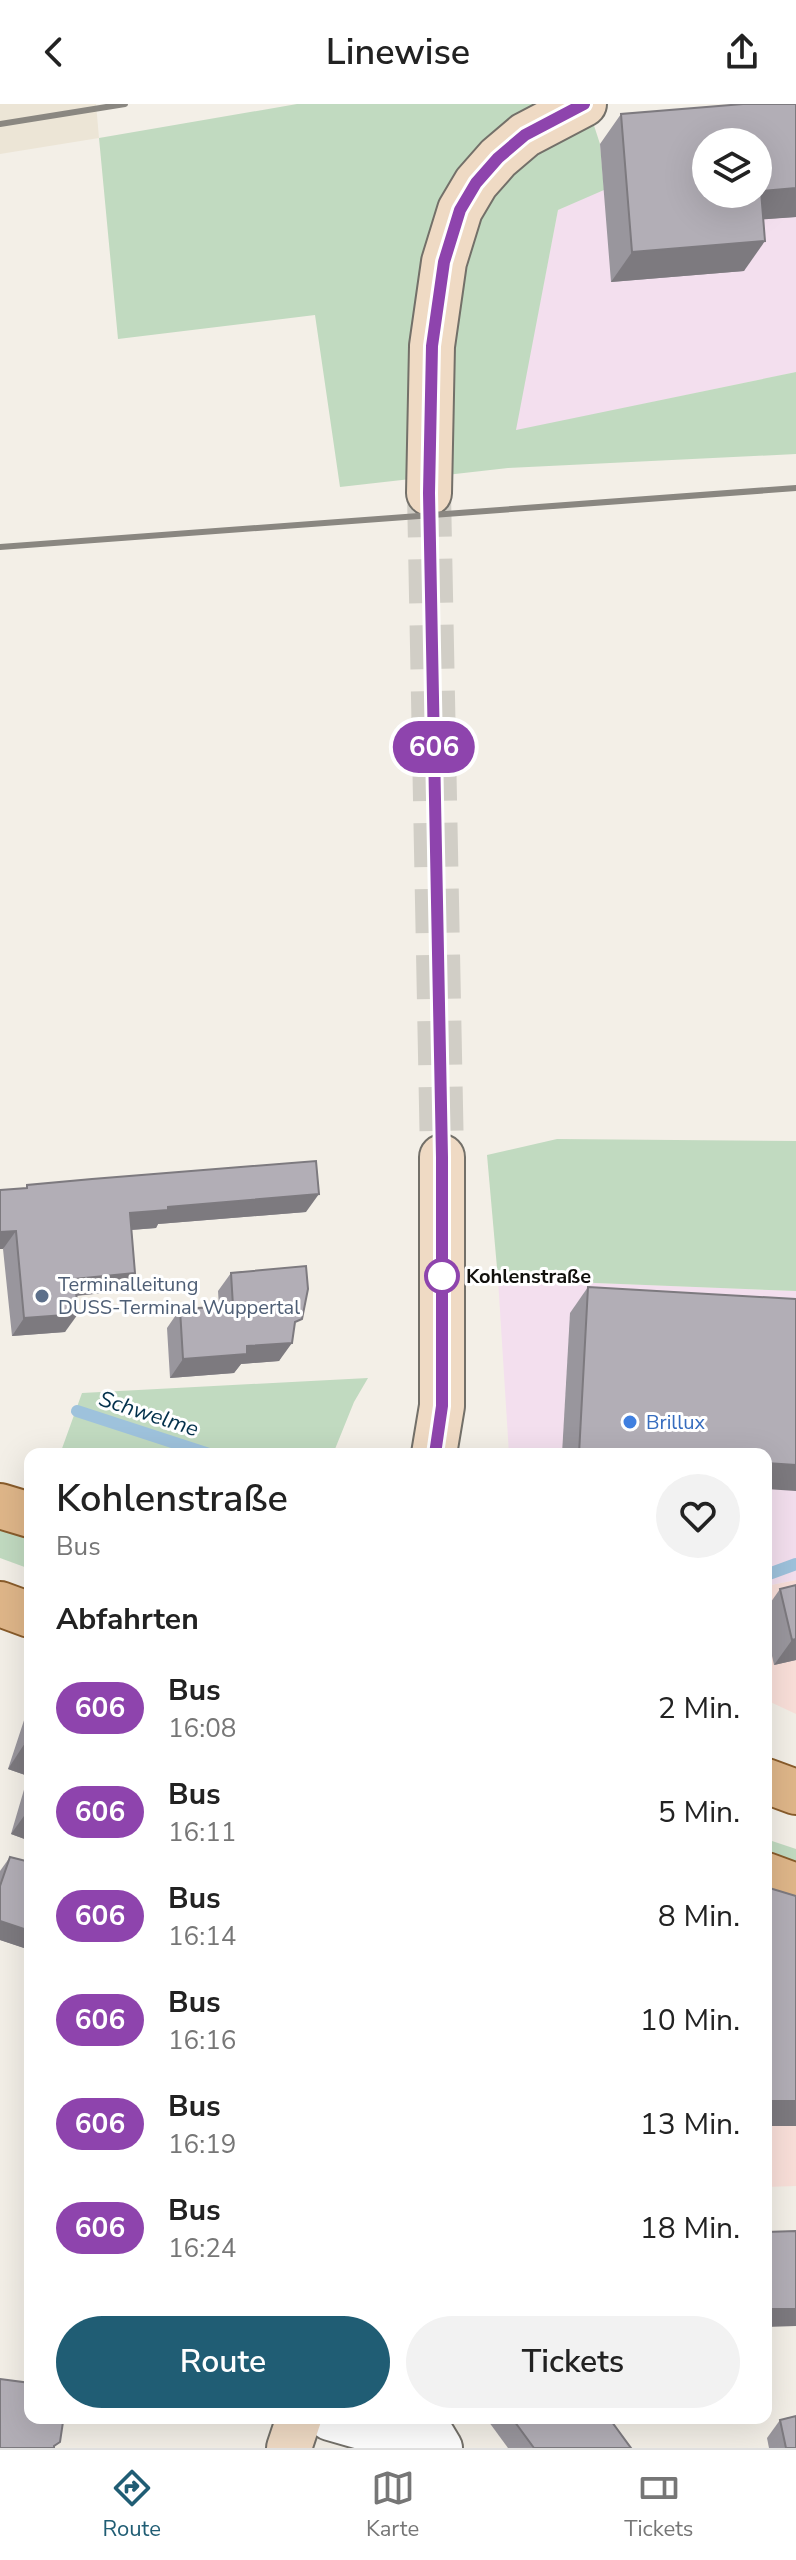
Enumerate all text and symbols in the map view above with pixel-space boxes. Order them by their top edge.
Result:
text: Linewise [326,28,470,77]
icon: back [32,30,76,74]
icon: share [720,30,764,74]
map controls [692,128,772,208]
button: layers [692,128,772,208]
line badge: 606 [388,721,480,773]
text: 606 [409,728,459,766]
marker: Kohlenstraße [425,1259,459,1293]
place label: Kohlenstraße [466,1263,591,1290]
place label: Terminalleitung DUSS-Terminal Wuppertal [58,1271,300,1321]
marker: Terminalleitung DUSS-Terminal Wuppertal [33,1287,51,1305]
water label: Schwelme [95,1384,203,1444]
place label: Brillux [646,1409,705,1436]
marker: Brillux [621,1413,639,1431]
text: Kohlenstraße [56,1473,288,1524]
button: heart [656,1474,740,1558]
text: Bus [56,1529,101,1564]
text: Abfahrten [56,1599,199,1640]
text: Bus [168,1670,221,1711]
text: 2 Min. [658,1688,740,1729]
text: 606 [75,1689,125,1727]
text: 16:08 [168,1711,236,1746]
text: Bus [168,1774,221,1815]
text: 5 Min. [658,1792,740,1833]
text: 606 [75,1793,125,1831]
text: 16:11 [168,1815,236,1850]
text: Bus [168,1878,221,1919]
text: 8 Min. [658,1896,740,1937]
text: 606 [75,1897,125,1935]
text: 16:14 [168,1919,236,1954]
text: Bus [168,1982,221,2023]
text: 10 Min. [640,2000,740,2041]
text: 606 [75,2001,125,2039]
text: 16:16 [168,2023,236,2058]
text: Bus [168,2086,221,2127]
text: 13 Min. [640,2104,740,2145]
text: 606 [75,2105,125,2143]
text: 16:19 [168,2127,236,2162]
text: Bus [168,2190,221,2231]
text: 18 Min. [640,2208,740,2249]
text: 606 [75,2209,125,2247]
text: 16:24 [168,2231,236,2266]
button: Route [56,2316,390,2408]
button: Tickets [406,2316,740,2408]
tab: Route [103,2466,161,2544]
tab: Karte [366,2466,419,2544]
tab: Tickets [624,2466,693,2544]

